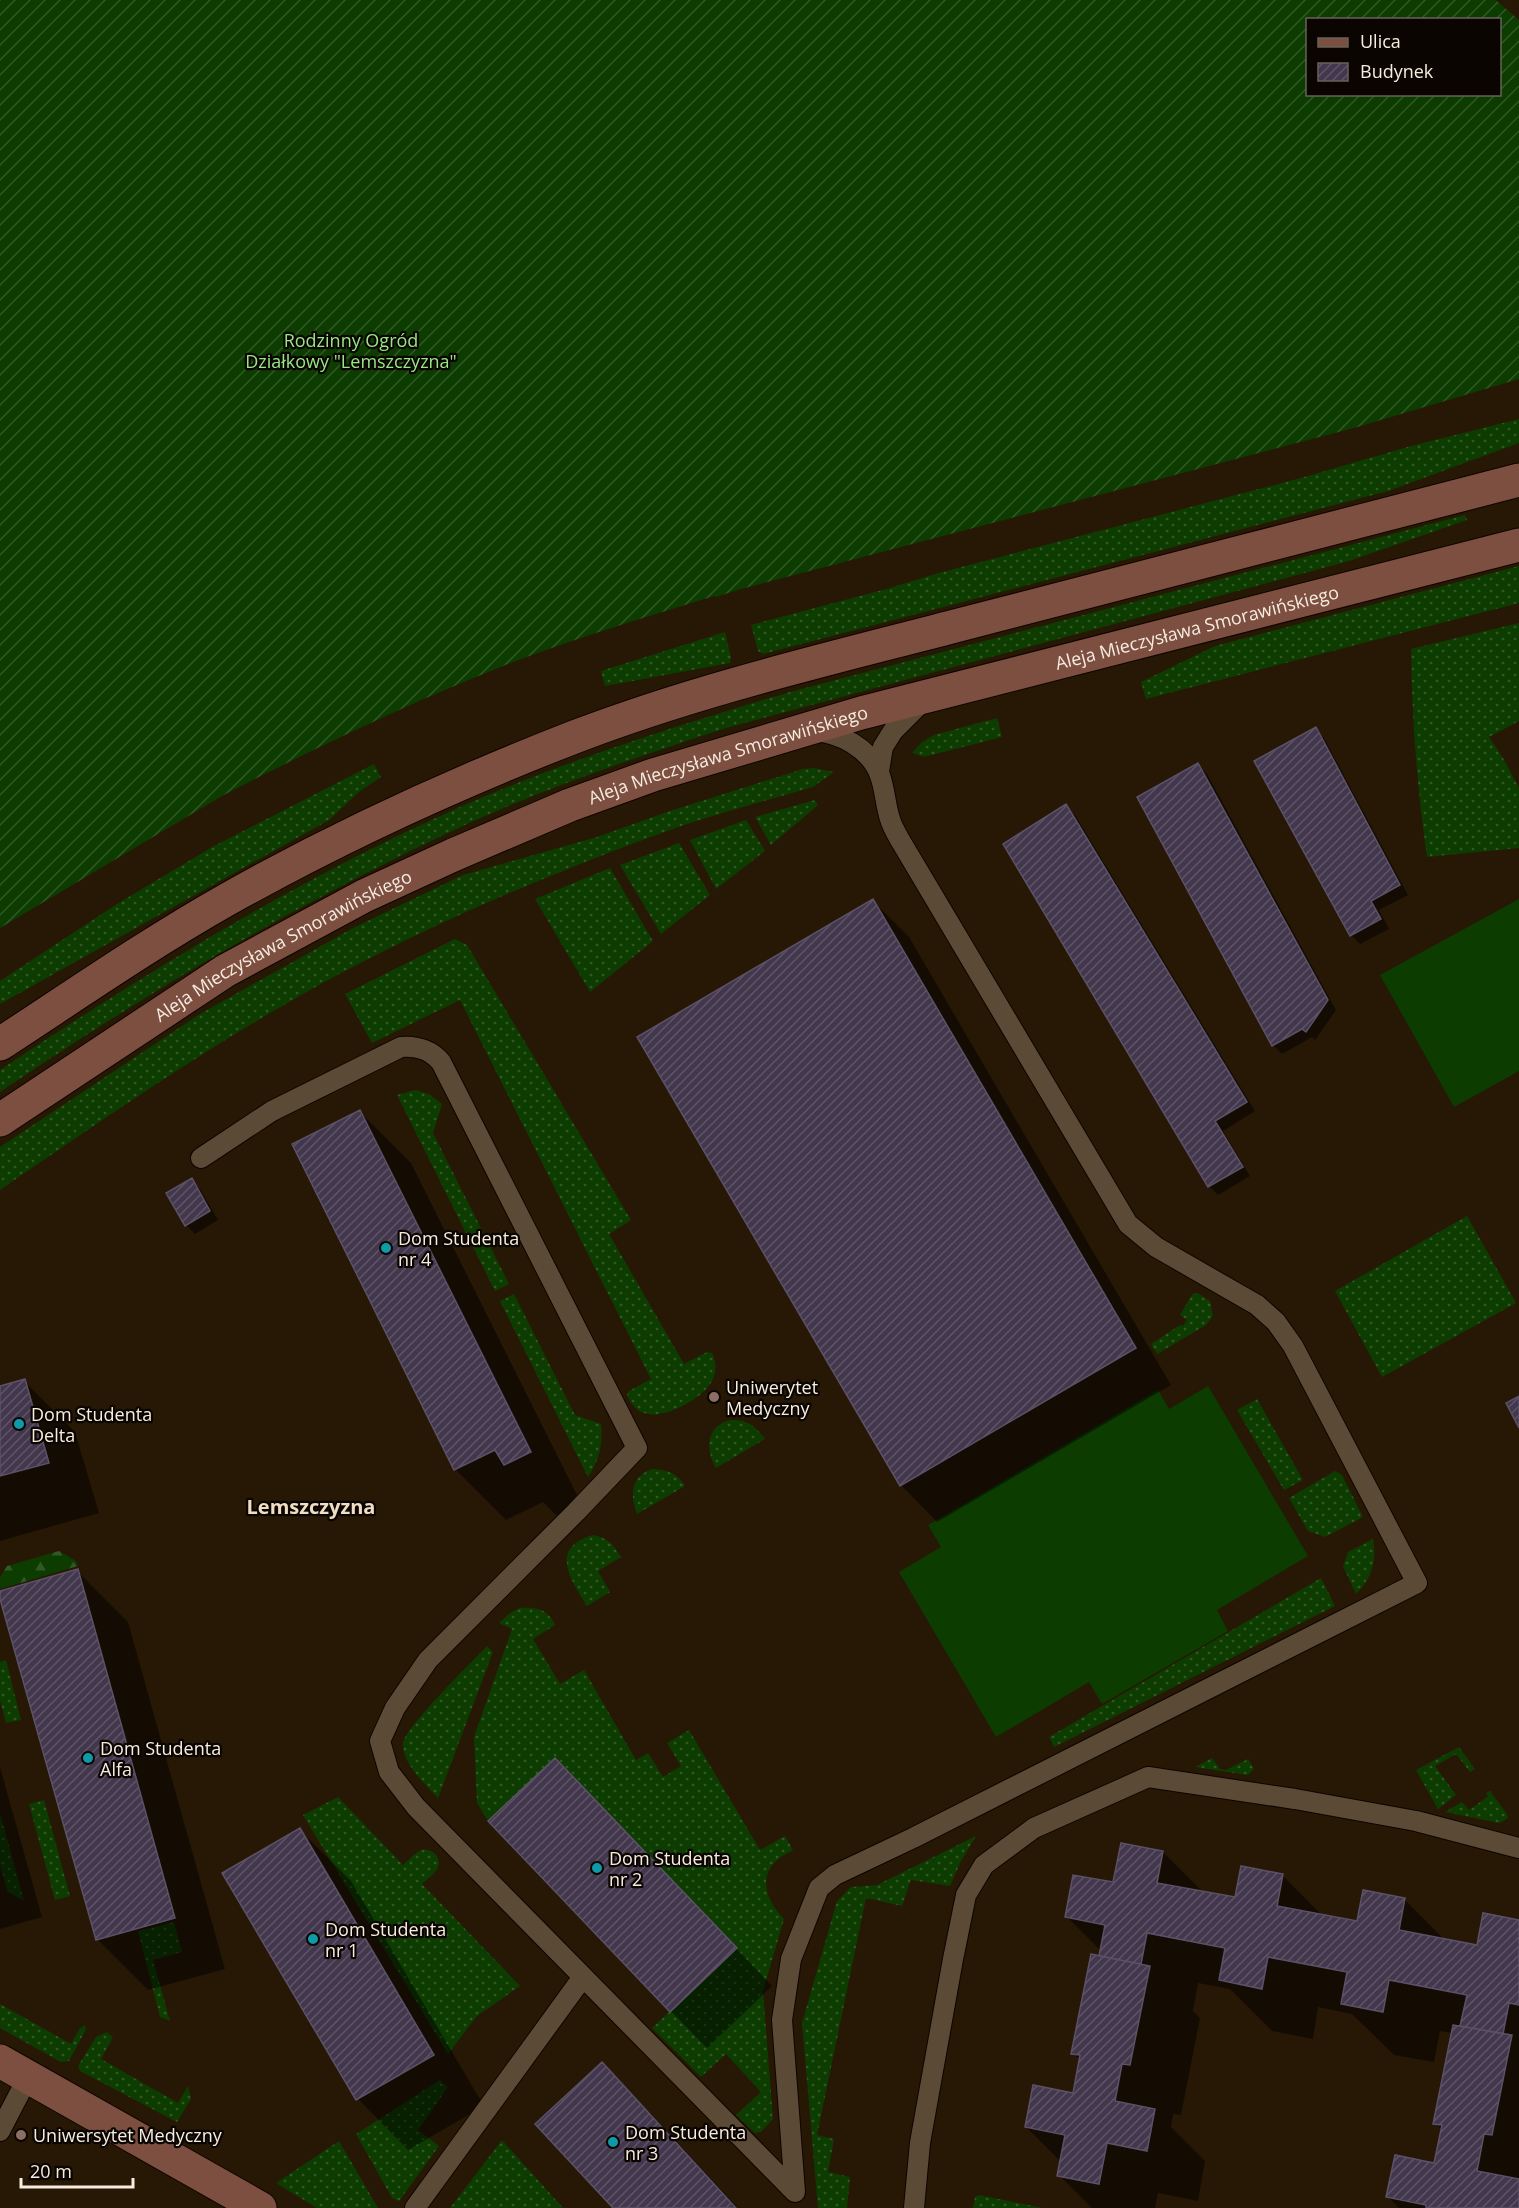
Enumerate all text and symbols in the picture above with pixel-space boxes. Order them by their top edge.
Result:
legend [1306,18,1501,96]
text: Ulica [1360,29,1401,53]
text: Budynek [1360,59,1434,83]
park label: Rodzinny Ogród Działkowy "Lemszczyzna" [245,328,457,373]
street label: Aleja Mieczysława Smorawińskiego [1053,580,1341,675]
street label: Aleja Mieczysława Smorawińskiego [585,700,870,809]
street label: Aleja Mieczysława Smorawińskiego [149,864,415,1027]
place label: Dom Studenta nr 4 [398,1226,519,1271]
marker: Dom Studenta nr 4 [379,1241,393,1255]
place label: Uniwerytet Medyczny [726,1375,818,1420]
marker: Uniwerytet Medyczny [707,1390,721,1404]
place label: Dom Studenta Delta [31,1402,152,1447]
marker: Dom Studenta Delta [12,1417,26,1431]
district label: Lemszczyzna [247,1493,375,1520]
place label: Dom Studenta Alfa [100,1736,221,1781]
marker: Dom Studenta Alfa [81,1751,95,1765]
place label: Dom Studenta nr 2 [609,1846,730,1891]
marker: Dom Studenta nr 2 [590,1861,604,1875]
place label: Dom Studenta nr 1 [325,1917,446,1962]
marker: Dom Studenta nr 1 [306,1932,320,1946]
place label: Dom Studenta nr 3 [625,2120,746,2165]
place label: Uniwersytet Medyczny [33,2123,223,2147]
marker: Uniwersytet Medyczny [14,2128,28,2142]
marker: Dom Studenta nr 3 [606,2135,620,2149]
scale bar [21,2151,134,2189]
text: 20 m [30,2159,72,2183]

